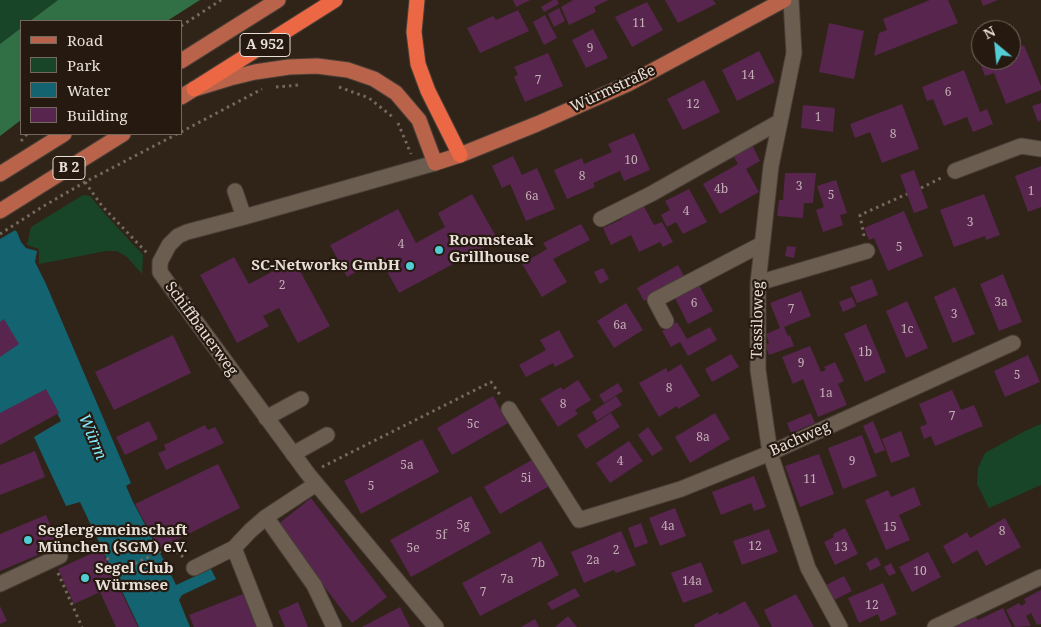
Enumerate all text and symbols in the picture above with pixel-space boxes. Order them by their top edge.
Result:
house number: 11 [632,17,646,31]
legend [20,20,182,135]
north arrow [971,20,1021,70]
text: N [980,21,999,43]
text: Road [67,30,103,50]
road number: A 952 [240,34,290,56]
house number: 9 [587,42,593,56]
text: Park [67,55,100,75]
street label: Würmstraße [568,62,658,116]
house number: 14 [741,69,755,83]
house number: 7 [535,74,541,88]
text: Water [67,80,110,100]
house number: 6 [945,86,951,100]
house number: 12 [686,98,700,112]
text: Building [67,105,128,125]
house number: 1 [815,111,821,125]
house number: 8 [890,128,896,142]
house number: 10 [624,154,638,168]
road number: B 2 [53,156,85,180]
house number: 8 [579,170,585,184]
house number: 3 [796,180,802,194]
house number: 4b [714,183,728,197]
house number: 1 [1028,185,1034,199]
house number: 5 [828,189,834,203]
house number: 6a [525,190,539,204]
house number: 4 [683,205,689,219]
house number: 3 [967,216,973,230]
place label: Roomsteak Grillhouse [449,232,533,267]
house number: 4 [398,238,404,252]
house number: 5 [896,241,902,255]
marker: Roomsteak Grillhouse [433,244,445,256]
place label: SC-Networks GmbH [251,257,400,275]
marker: SC-Networks GmbH [404,260,416,272]
street label: Schiffbauerweg [161,278,241,380]
house number: 2 [279,279,285,293]
street label: Tassiloweg [748,281,768,359]
house number: 3a [994,296,1008,310]
house number: 6 [691,297,697,311]
house number: 7 [788,303,794,317]
house number: 3 [951,308,957,322]
house number: 6a [613,319,627,333]
house number: 1c [901,323,913,337]
house number: 1b [858,346,872,360]
house number: 9 [798,357,804,371]
house number: 5 [1014,369,1020,383]
house number: 8 [666,382,672,396]
house number: 1a [819,387,833,401]
house number: 8 [560,398,566,412]
house number: 7 [949,410,955,424]
water label: Würm [74,411,110,463]
house number: 5c [467,418,479,432]
street label: Bachweg [767,418,833,460]
house number: 8a [696,431,710,445]
house number: 4 [617,455,623,469]
house number: 9 [849,455,855,469]
house number: 5a [400,459,414,473]
house number: 5i [521,472,531,486]
house number: 11 [803,473,817,487]
house number: 5 [368,480,374,494]
house number: 5g [456,519,470,533]
house number: 4a [661,520,675,534]
house number: 15 [883,521,897,535]
place label: Seglergemeinschaft München (SGM) e.V. [38,522,188,557]
house number: 8 [999,525,1005,539]
house number: 5f [435,529,447,543]
marker: Seglergemeinschaft München (SGM) e.V. [22,534,34,546]
house number: 12 [748,540,762,554]
house number: 13 [834,541,848,555]
house number: 5e [406,542,420,556]
house number: 2 [613,544,619,558]
house number: 2a [586,554,600,568]
house number: 7b [531,557,545,571]
place label: Segel Club Würmsee [95,560,173,595]
house number: 10 [913,565,927,579]
marker: Segel Club Würmsee [79,572,91,584]
house number: 7a [500,573,514,587]
house number: 14a [682,575,702,589]
house number: 7 [480,586,486,600]
house number: 12 [865,599,879,613]

